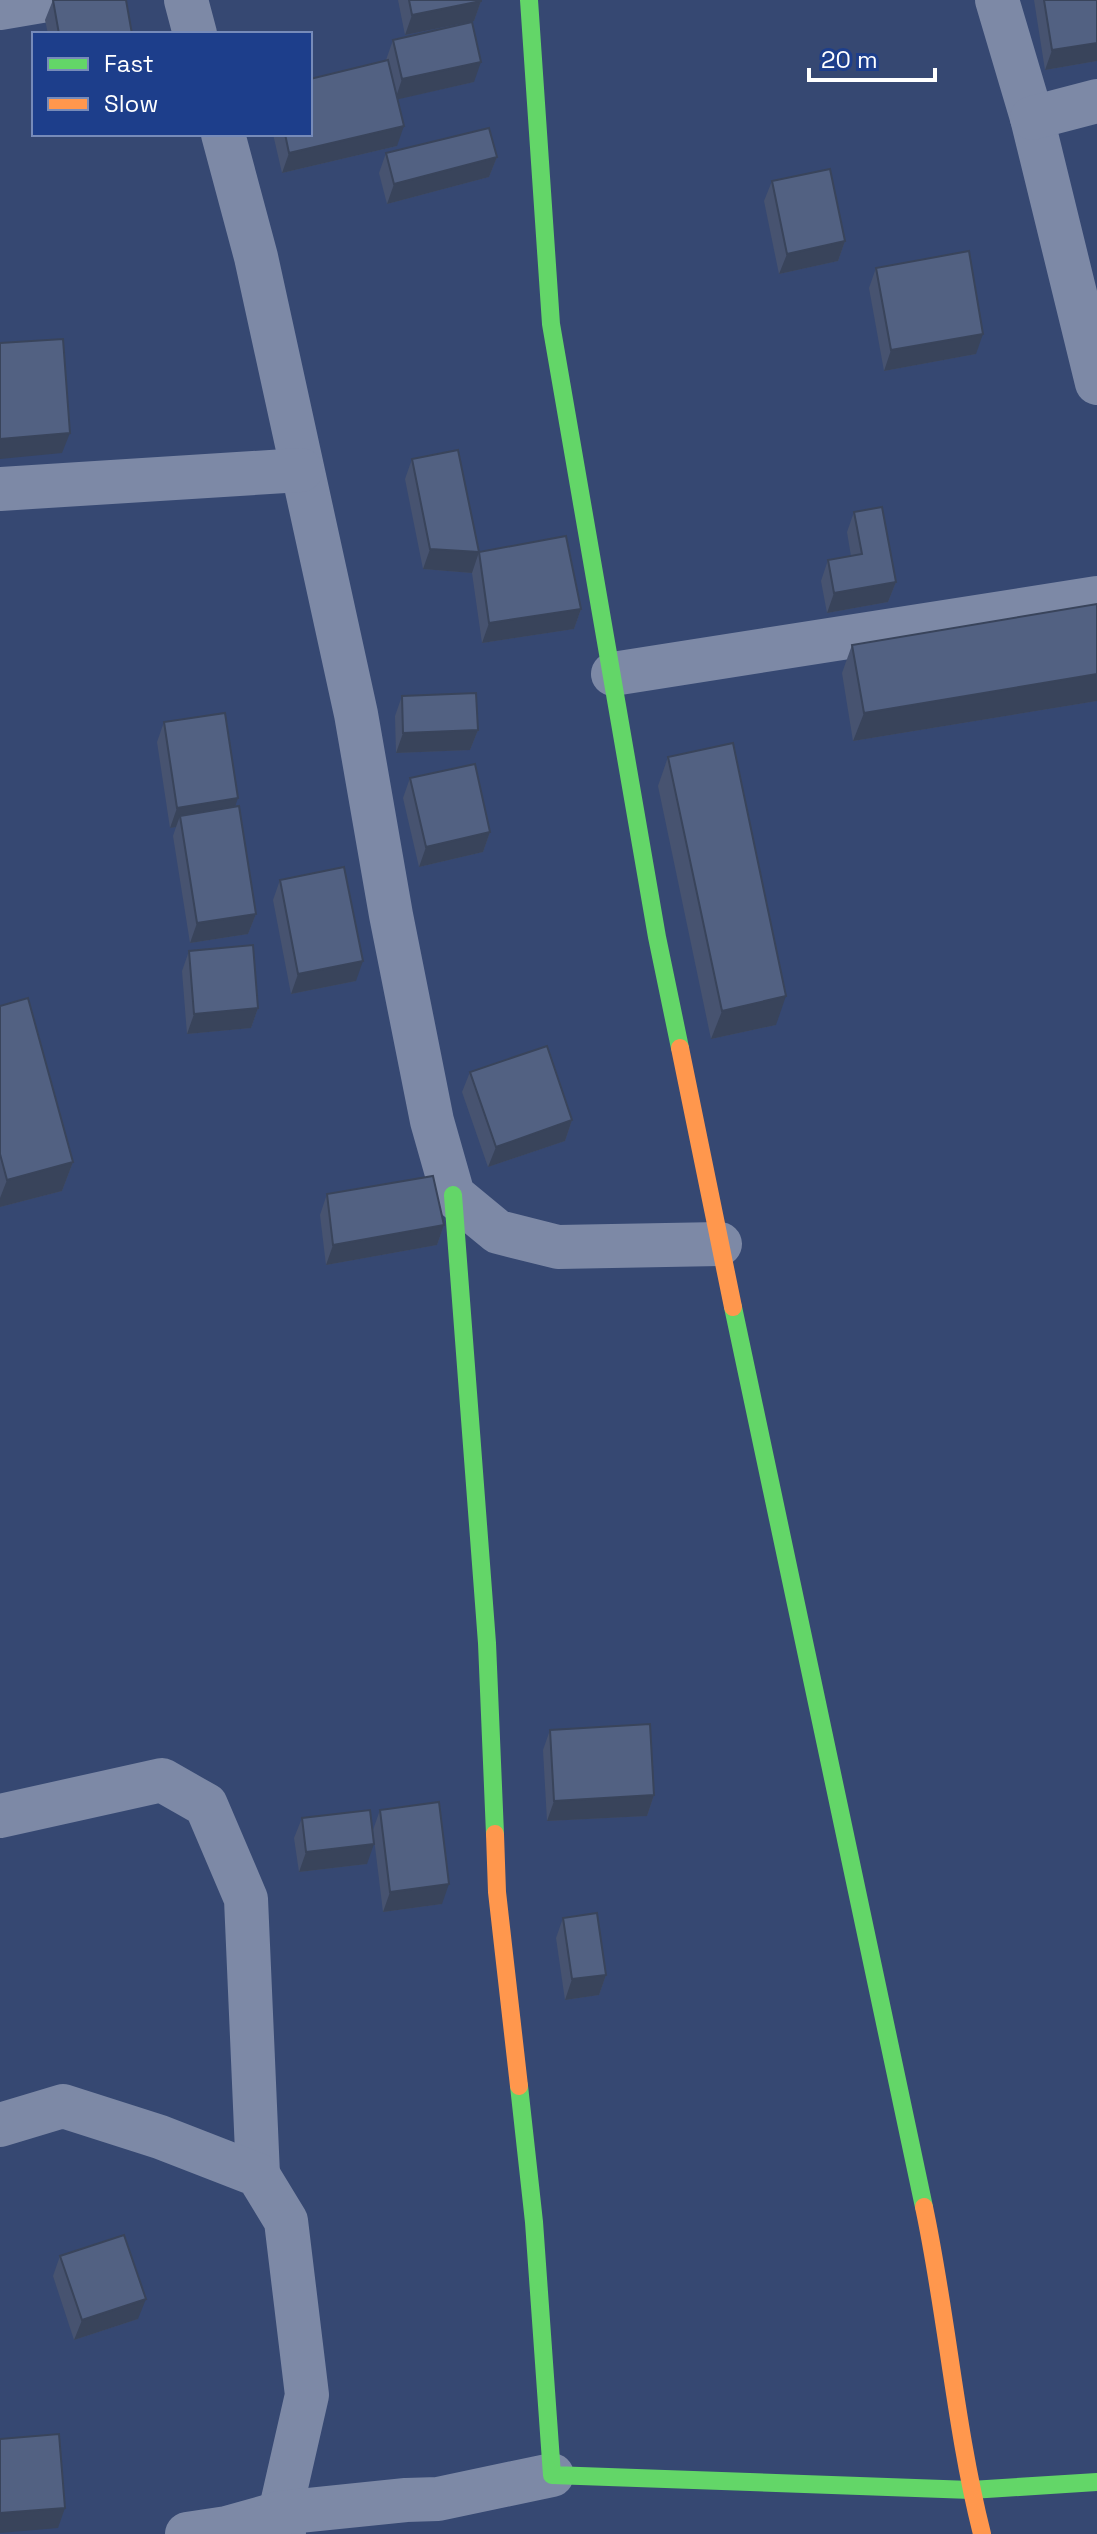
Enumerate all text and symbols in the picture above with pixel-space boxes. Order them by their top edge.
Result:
legend [32,32,312,136]
scale bar [809,32,935,82]
text: 20 m [821,44,878,75]
text: Fast [104,48,154,79]
text: Slow [104,88,158,119]

